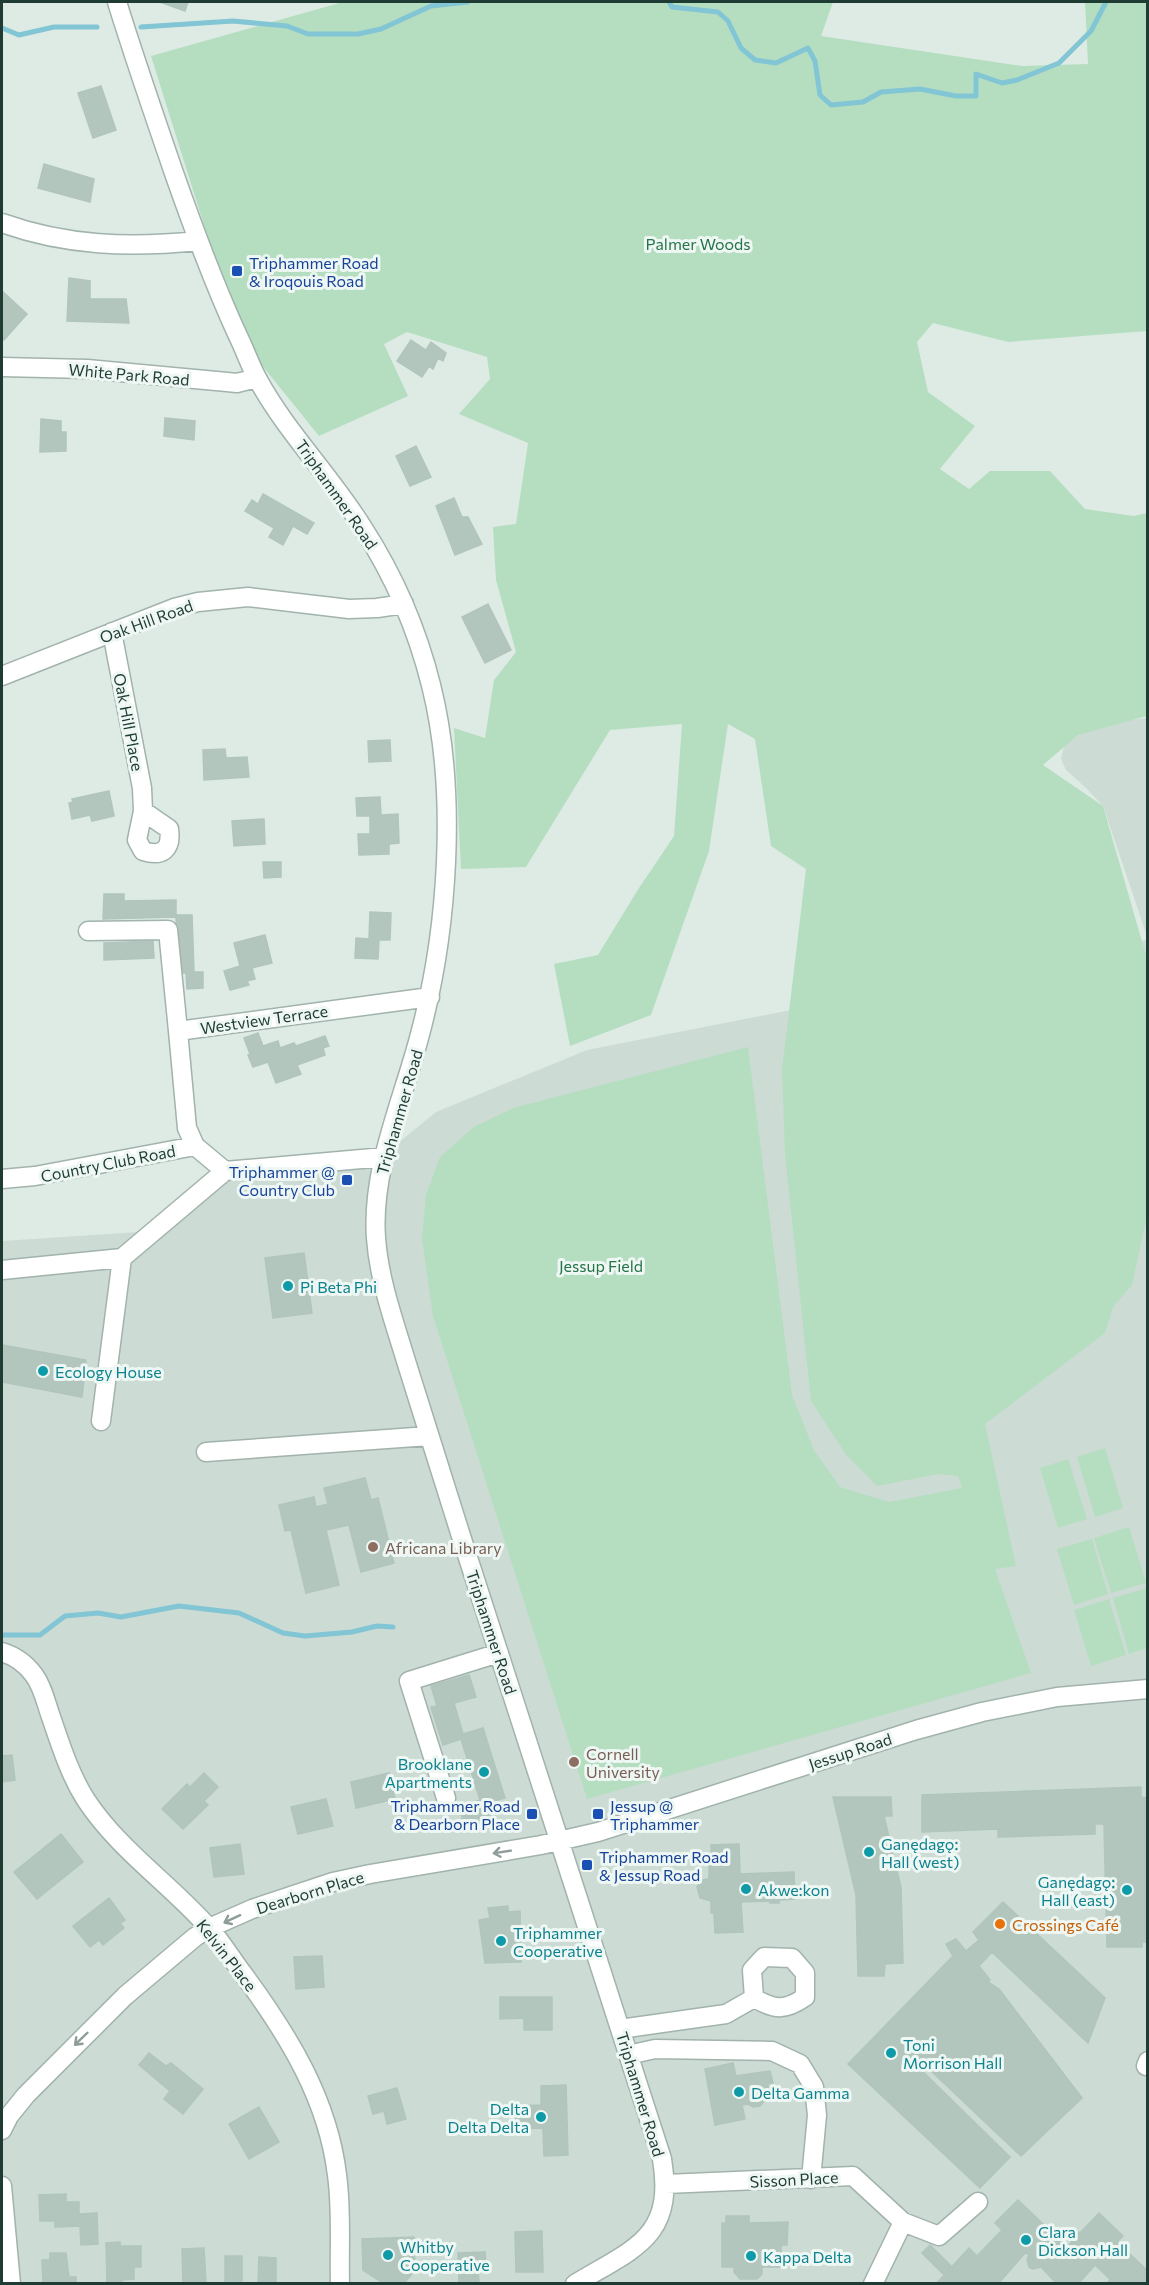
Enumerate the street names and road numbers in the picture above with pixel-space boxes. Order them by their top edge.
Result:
street label: White Park Road [68,359,190,389]
street label: Triphammer Road [292,435,382,553]
street label: Oak Hill Road [97,595,195,647]
street label: Oak Hill Place [110,671,148,773]
street label: Westview Terrace [199,1001,329,1037]
street label: Triphammer Road [372,1047,426,1177]
street label: Country Club Road [39,1141,177,1185]
street label: Triphammer Road [463,1567,521,1697]
street label: Jessup Road [806,1729,894,1773]
street label: Dearborn Place [254,1867,366,1917]
street label: Kelvin Place [193,1915,261,1995]
street label: Triphammer Road [613,2029,669,2159]
street label: Sisson Place [749,2167,839,2191]

